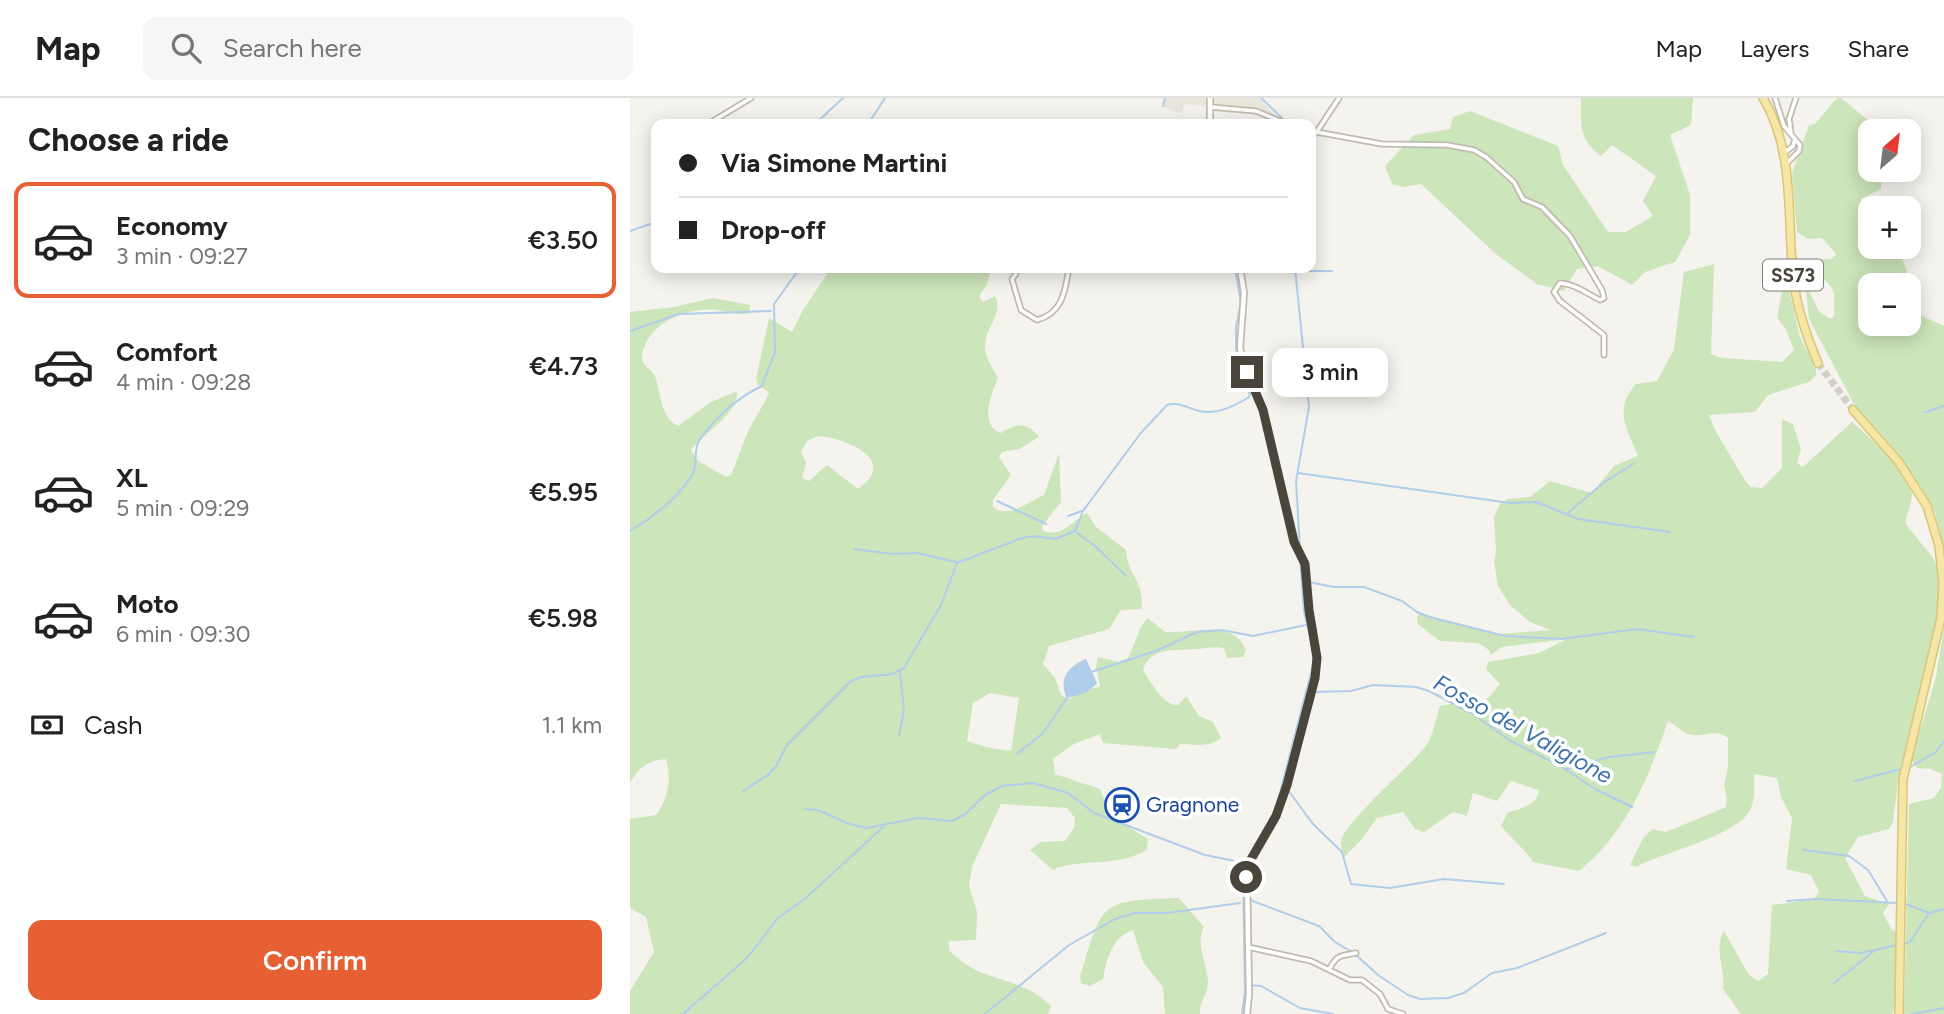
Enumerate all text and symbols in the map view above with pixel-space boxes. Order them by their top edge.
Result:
search box [143,17,633,80]
text: Map [35,29,101,68]
icon: search [167,29,205,67]
text: Search here [223,32,362,64]
text: Map [1655,34,1702,63]
text: Layers [1740,34,1809,63]
text: Share [1847,34,1909,63]
north arrow [1858,119,1922,182]
map controls [1858,119,1921,336]
text: Choose a ride [28,121,229,159]
text: Via Simone Martini [721,147,947,179]
button: + [1858,196,1921,259]
icon: car [32,209,95,272]
text: Economy [116,210,228,242]
text: Drop-off [721,214,826,246]
text: €3.50 [528,224,598,256]
text: 3 min · 09:27 [116,242,248,270]
road number: SS73 [1763,260,1823,290]
button: − [1858,273,1921,336]
icon: car [32,335,95,398]
text: Comfort [116,336,218,368]
callout: 3 min [1272,348,1387,396]
text: €4.73 [529,350,598,382]
route end [1231,356,1263,388]
text: 3 min [1302,358,1358,386]
text: 4 min · 09:28 [116,368,251,396]
icon: car [32,461,95,524]
text: XL [116,462,148,494]
text: €5.95 [529,476,598,508]
text: 5 min · 09:29 [116,494,249,522]
icon: car [32,587,95,650]
text: Moto [116,588,179,620]
text: €5.98 [528,602,598,634]
text: 6 min · 09:30 [116,620,250,648]
water label: Fosso del Valigione [1429,668,1618,790]
icon: cash [28,706,66,744]
text: Cash [84,709,143,741]
text: 1.1 km [542,711,602,739]
station icon: Gragnone [1103,786,1141,824]
place label: Gragnone [1146,792,1239,817]
route start [1230,861,1262,893]
button: Confirm [28,920,602,1000]

